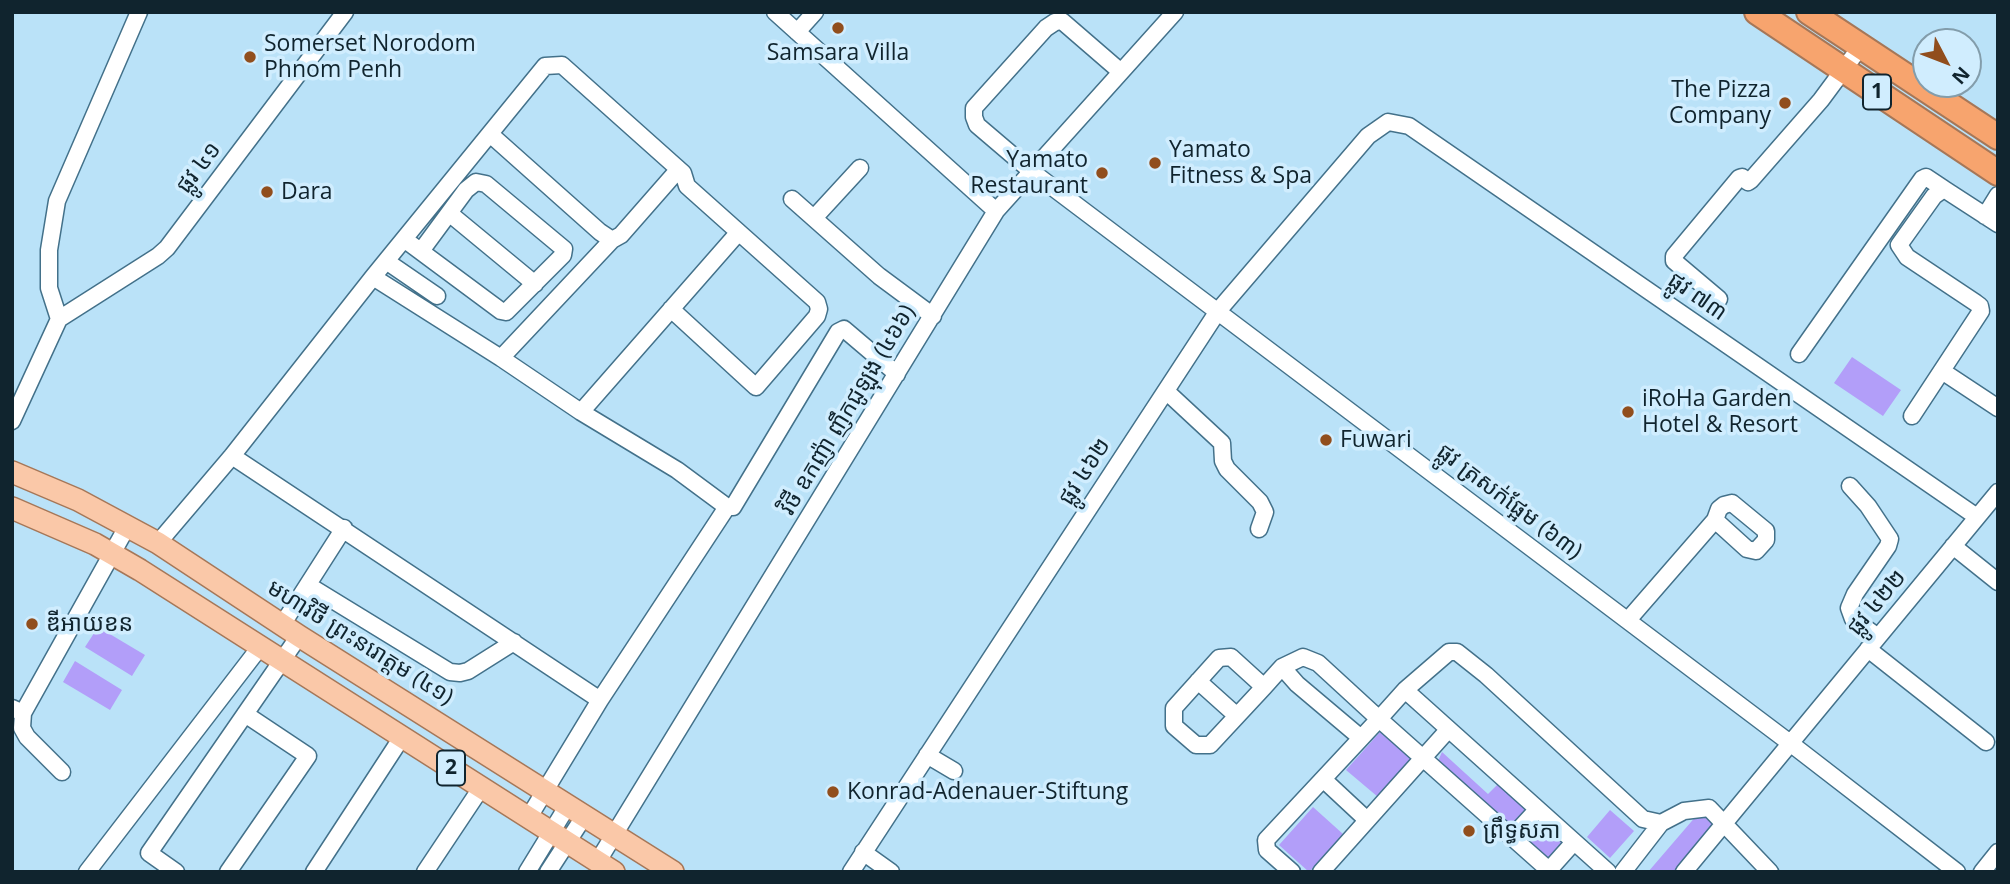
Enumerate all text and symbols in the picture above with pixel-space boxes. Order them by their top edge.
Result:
marker: Samsara Villa [830,20,846,36]
north arrow [1912,28,1982,98]
place label: Somerset Norodom Phnom Penh [264,30,476,84]
place label: Samsara Villa [767,39,909,67]
marker: Somerset Norodom Phnom Penh [242,49,258,65]
text: N [1946,61,1976,90]
road number: 1 [1863,74,1891,110]
place label: The Pizza Company [1669,76,1771,130]
marker: The Pizza Company [1777,95,1793,111]
place label: Yamato Fitness & Spa [1169,136,1312,190]
street label: ផ្លូវ ៤១ [171,137,227,199]
place label: Yamato Restaurant [970,146,1088,200]
marker: Yamato Fitness & Spa [1147,155,1163,171]
marker: Yamato Restaurant [1094,165,1110,181]
place label: Dara [281,178,333,206]
marker: Dara [259,184,275,200]
street label: ផ្លូវ ៧៣ [1662,267,1732,327]
street label: វិថី ឧកញ៉ា ញឹកជូឡុង (៤៦៦) [774,300,922,520]
place label: iRoHa Garden Hotel & Resort [1642,385,1798,439]
marker: iRoHa Garden Hotel & Resort [1620,404,1636,420]
place label: Fuwari [1340,426,1412,454]
marker: Fuwari [1318,432,1334,448]
street label: ផ្លូវ ៤៦២ [1053,433,1117,511]
street label: ផ្លូវ ត្រសក់ផ្អែម (៦៣) [1431,438,1587,566]
street label: ផ្លូវ ៤២២ [1842,565,1912,641]
street label: មហាវិថី ព្រះនរោត្តម (៤១) [262,575,458,711]
place label: ឌីអាយខន [46,610,133,638]
marker: ឌីអាយខន [24,616,40,632]
road number: 2 [437,750,465,786]
place label: Konrad-Adenauer-Stiftung [847,778,1128,806]
marker: Konrad-Adenauer-Stiftung [825,784,841,800]
place label: ព្រឹទ្ធសភា [1483,817,1561,845]
marker: ព្រឹទ្ធសភា [1461,823,1477,839]

